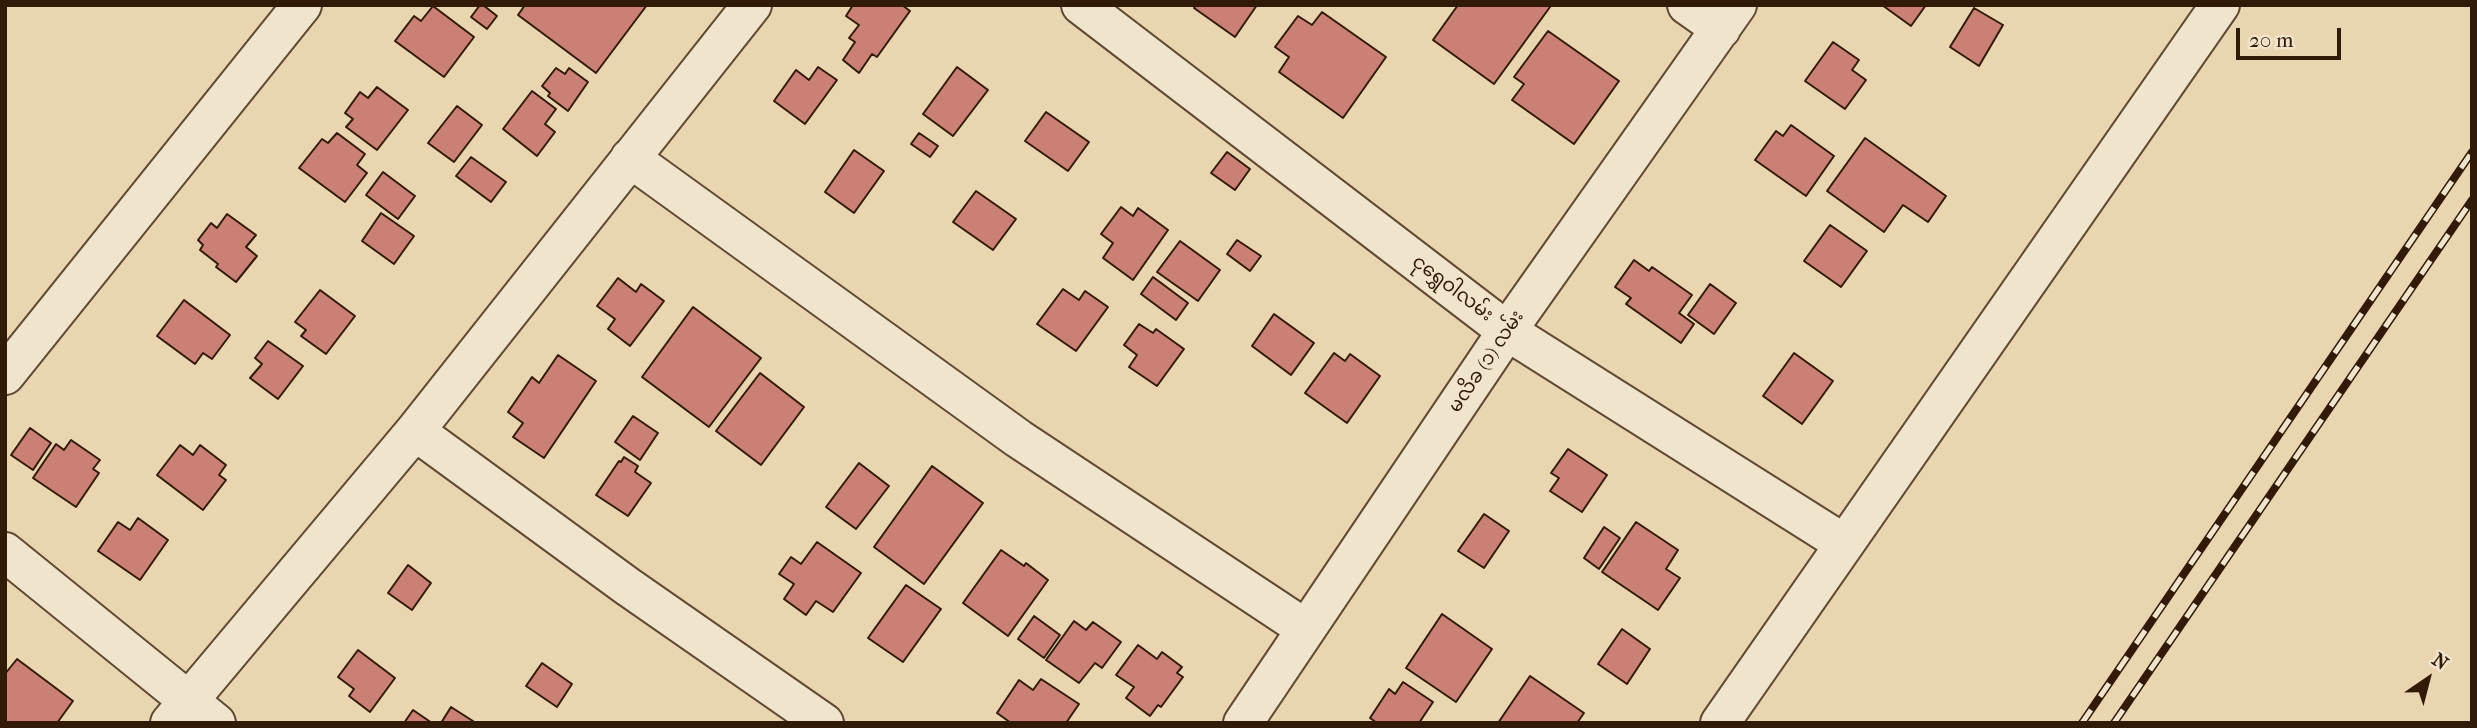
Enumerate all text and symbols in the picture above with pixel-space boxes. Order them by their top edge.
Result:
scale bar [2239,14,2344,58]
text: 20 m [2249,28,2293,52]
street label: ငုရွှေဝါလမ်း [1407,251,1497,327]
street label: မလိခ (၁) လမ်း [1444,307,1530,417]
north arrow [2393,644,2463,714]
text: N [2428,649,2452,675]

